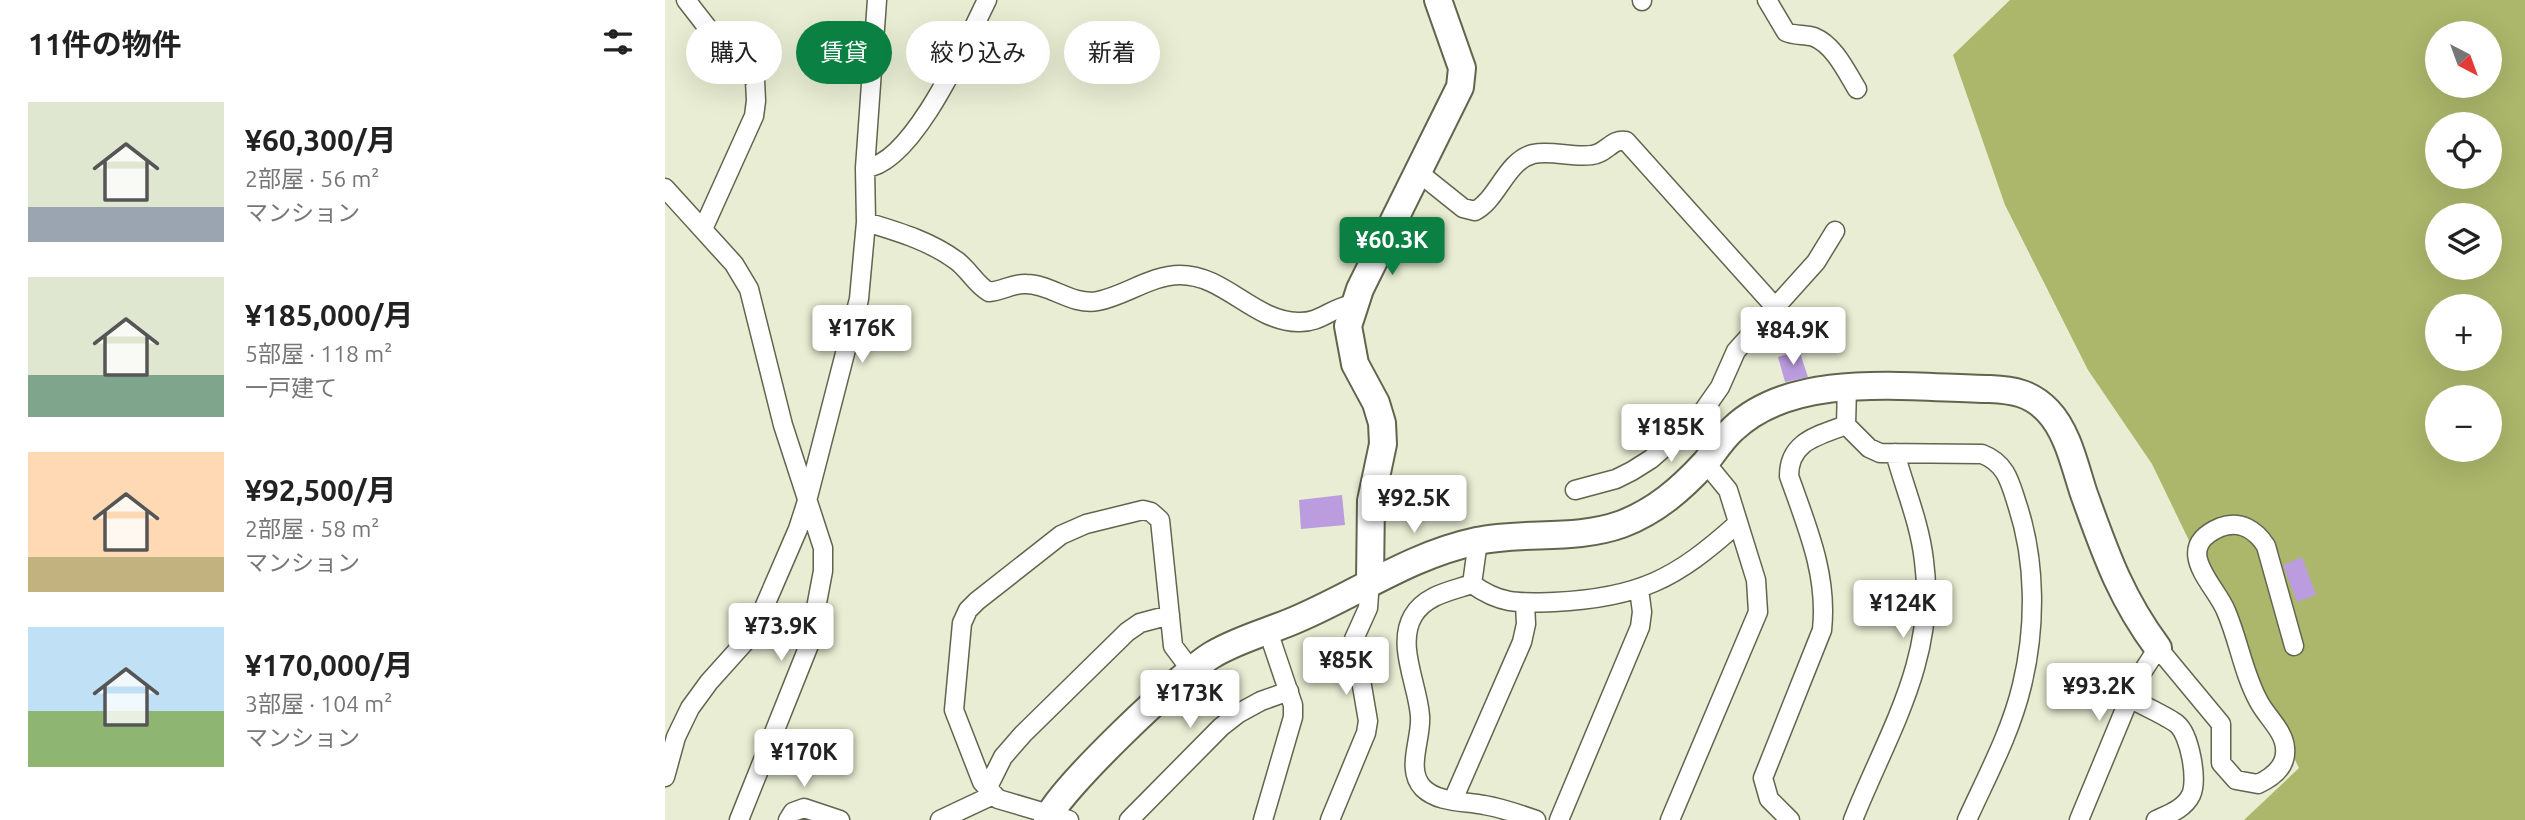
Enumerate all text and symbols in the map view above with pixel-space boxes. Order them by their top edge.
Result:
chip: 購入 [686,21,782,84]
chip: 賃貸 [796,21,892,84]
chip: 絞り込み [906,21,1050,84]
chip: 新着 [1064,21,1160,84]
north arrow [2425,21,2503,98]
map controls [2425,21,2502,462]
icon: filters [599,23,637,61]
text: 11件の物件 [28,27,182,61]
button: locate [2425,112,2502,189]
text: ¥60,300/月 [245,123,397,157]
icon: home [84,130,168,214]
text: 2部屋 · 56 m² [245,166,379,191]
text: マンション [245,200,360,225]
button: layers [2425,203,2502,280]
pin: ¥60.3K [1335,218,1449,277]
text: ¥60.3K [1356,227,1428,252]
button: + [2425,294,2502,371]
text: ¥185,000/月 [245,298,413,332]
icon: home [84,305,168,389]
pin: ¥176K [813,306,911,365]
pin: ¥84.9K [1736,308,1850,367]
text: ¥176K [828,315,896,340]
text: ¥84.9K [1757,317,1829,342]
text: 5部屋 · 118 m² [245,341,392,366]
text: 一戸建て [245,375,337,400]
button: − [2425,385,2502,462]
pin: ¥185K [1622,405,1720,464]
text: ¥185K [1637,414,1705,439]
text: ¥92,500/月 [245,473,397,507]
pin: ¥92.5K [1357,476,1471,535]
icon: home [84,480,168,564]
text: ¥92.5K [1378,485,1450,510]
text: 2部屋 · 58 m² [245,516,379,541]
text: マンション [245,550,360,575]
pin: ¥124K [1854,580,1952,640]
text: ¥124K [1869,590,1937,615]
pin: ¥73.9K [724,604,838,663]
text: ¥73.9K [745,613,817,638]
pin: ¥85K [1305,638,1387,697]
text: ¥85K [1319,647,1373,672]
text: ¥170,000/月 [245,648,413,682]
icon: home [84,655,168,739]
pin: ¥93.2K [2042,664,2156,723]
pin: ¥173K [1141,670,1239,730]
text: ¥93.2K [2063,673,2135,698]
text: ¥173K [1156,680,1224,705]
text: 3部屋 · 104 m² [245,691,392,716]
text: マンション [245,725,360,750]
pin: ¥170K [755,730,853,789]
text: ¥170K [770,739,838,764]

